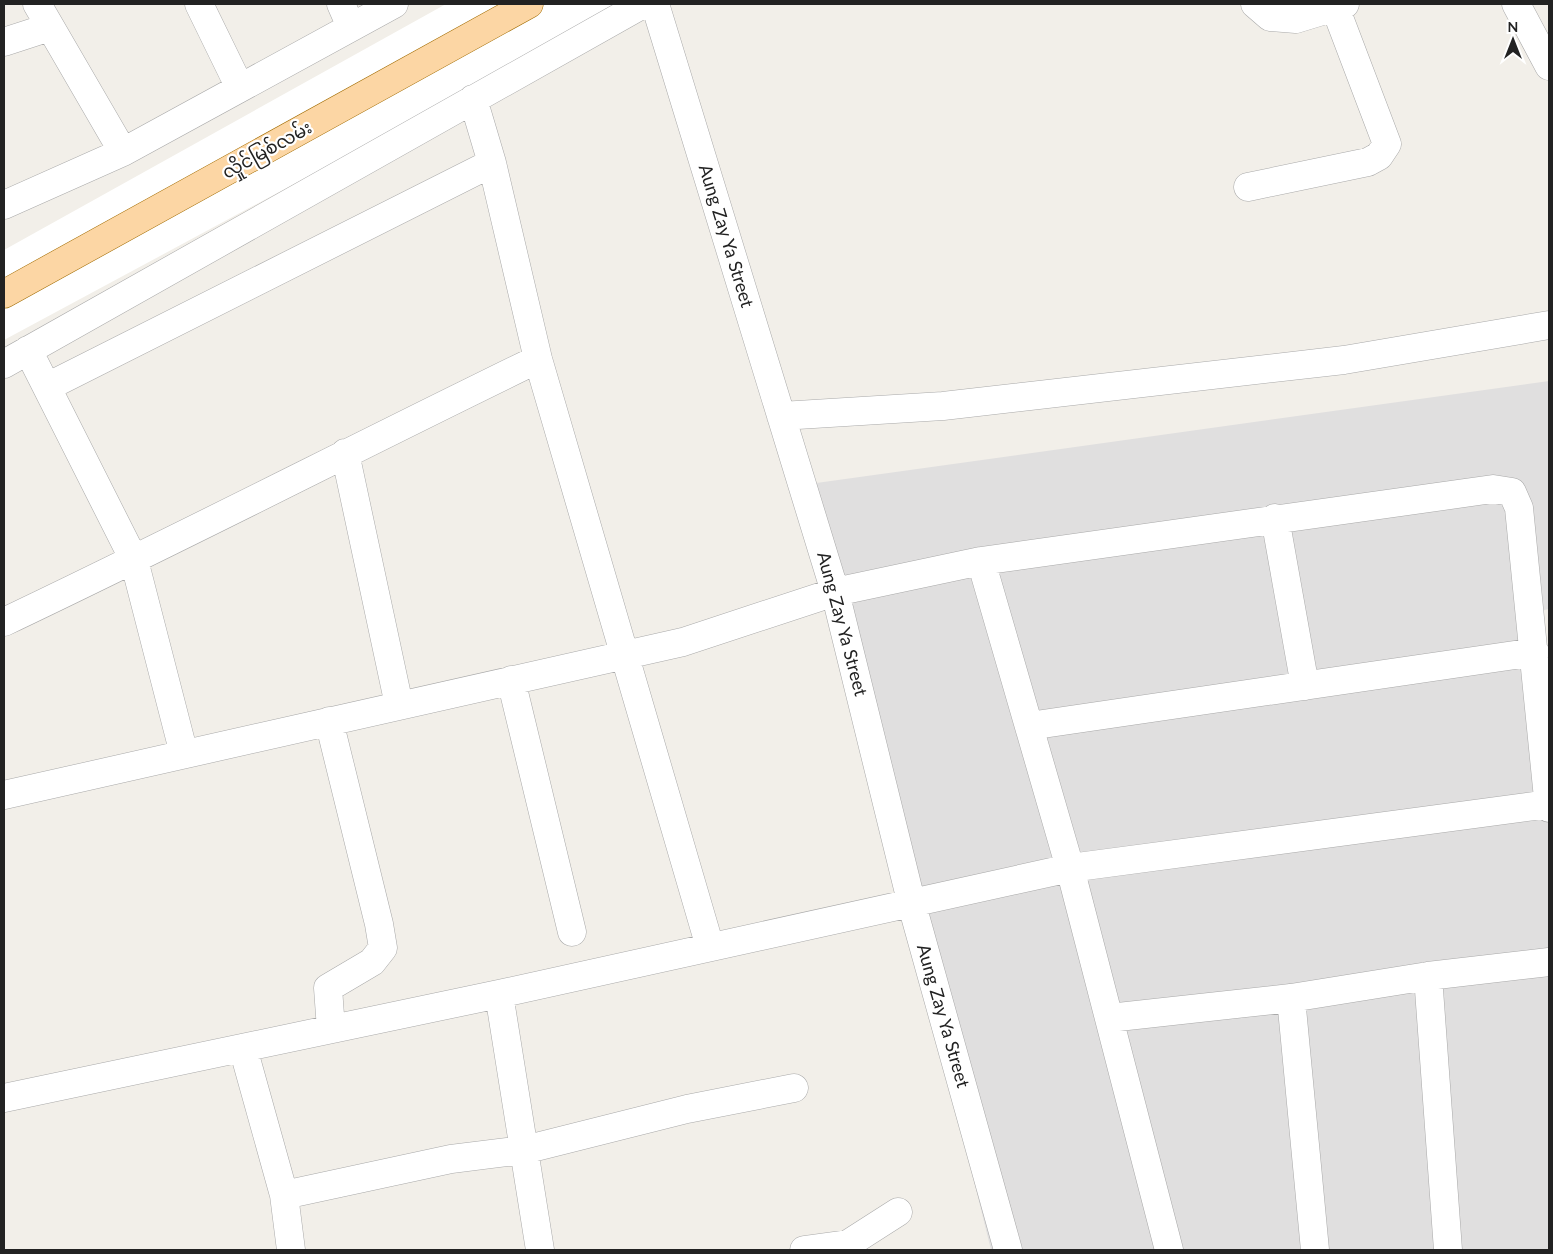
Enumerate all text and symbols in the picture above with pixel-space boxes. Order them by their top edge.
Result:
north arrow [1488,15,1538,65]
text: N [1508,18,1518,35]
street label: လှိုင်မြစ်လမ်း [217,114,318,187]
street label: Aung Zay Ya Street [695,162,759,310]
street label: Aung Zay Ya Street [813,549,873,699]
street label: Aung Zay Ya Street [913,941,975,1091]

